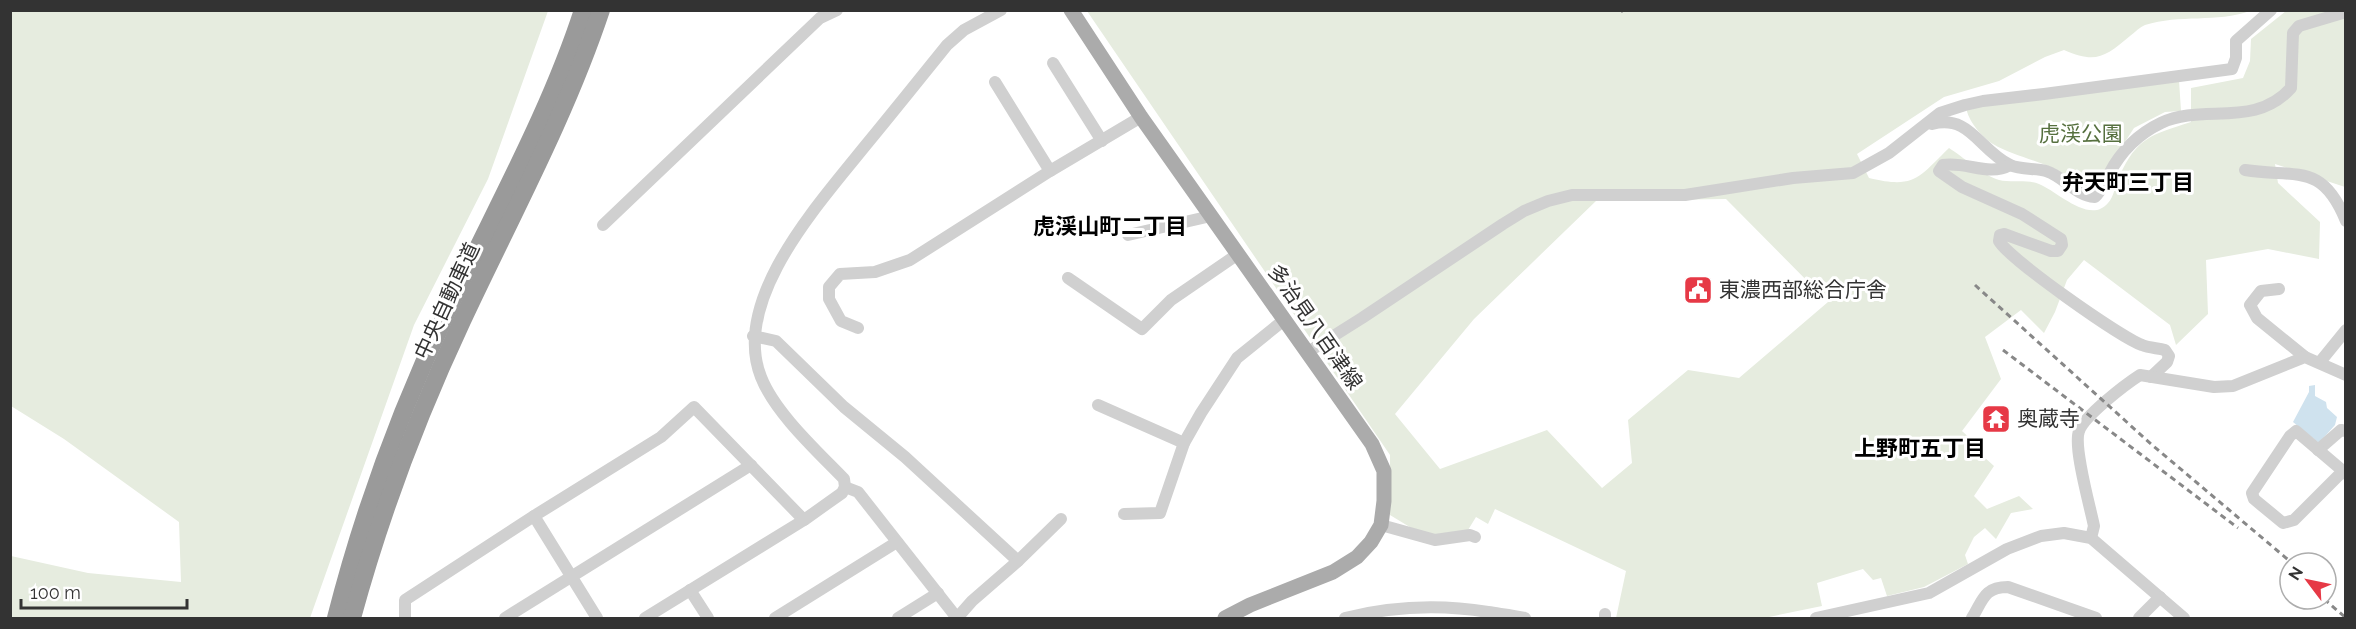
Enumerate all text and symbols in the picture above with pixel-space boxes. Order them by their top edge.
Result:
park label: 虎渓公園 [2039,121,2123,146]
district label: 弁天町三丁目 [2062,169,2194,195]
district label: 虎渓山町二丁目 [1033,213,1187,239]
street label: 中央自動車道 [409,238,485,363]
street label: 多治見八百津線 [1263,259,1368,394]
public building icon: 東濃西部総合庁舎 [1682,274,1714,306]
place label: 東濃西部総合庁舎 [1719,277,1887,302]
temple icon: 奥蔵寺 [1980,403,2012,435]
place label: 奥蔵寺 [2017,406,2080,431]
district label: 上野町五丁目 [1854,435,1986,461]
north arrow [2278,551,2338,611]
text: N [2284,563,2307,584]
scale bar [21,572,188,610]
text: 100 m [30,582,81,603]

